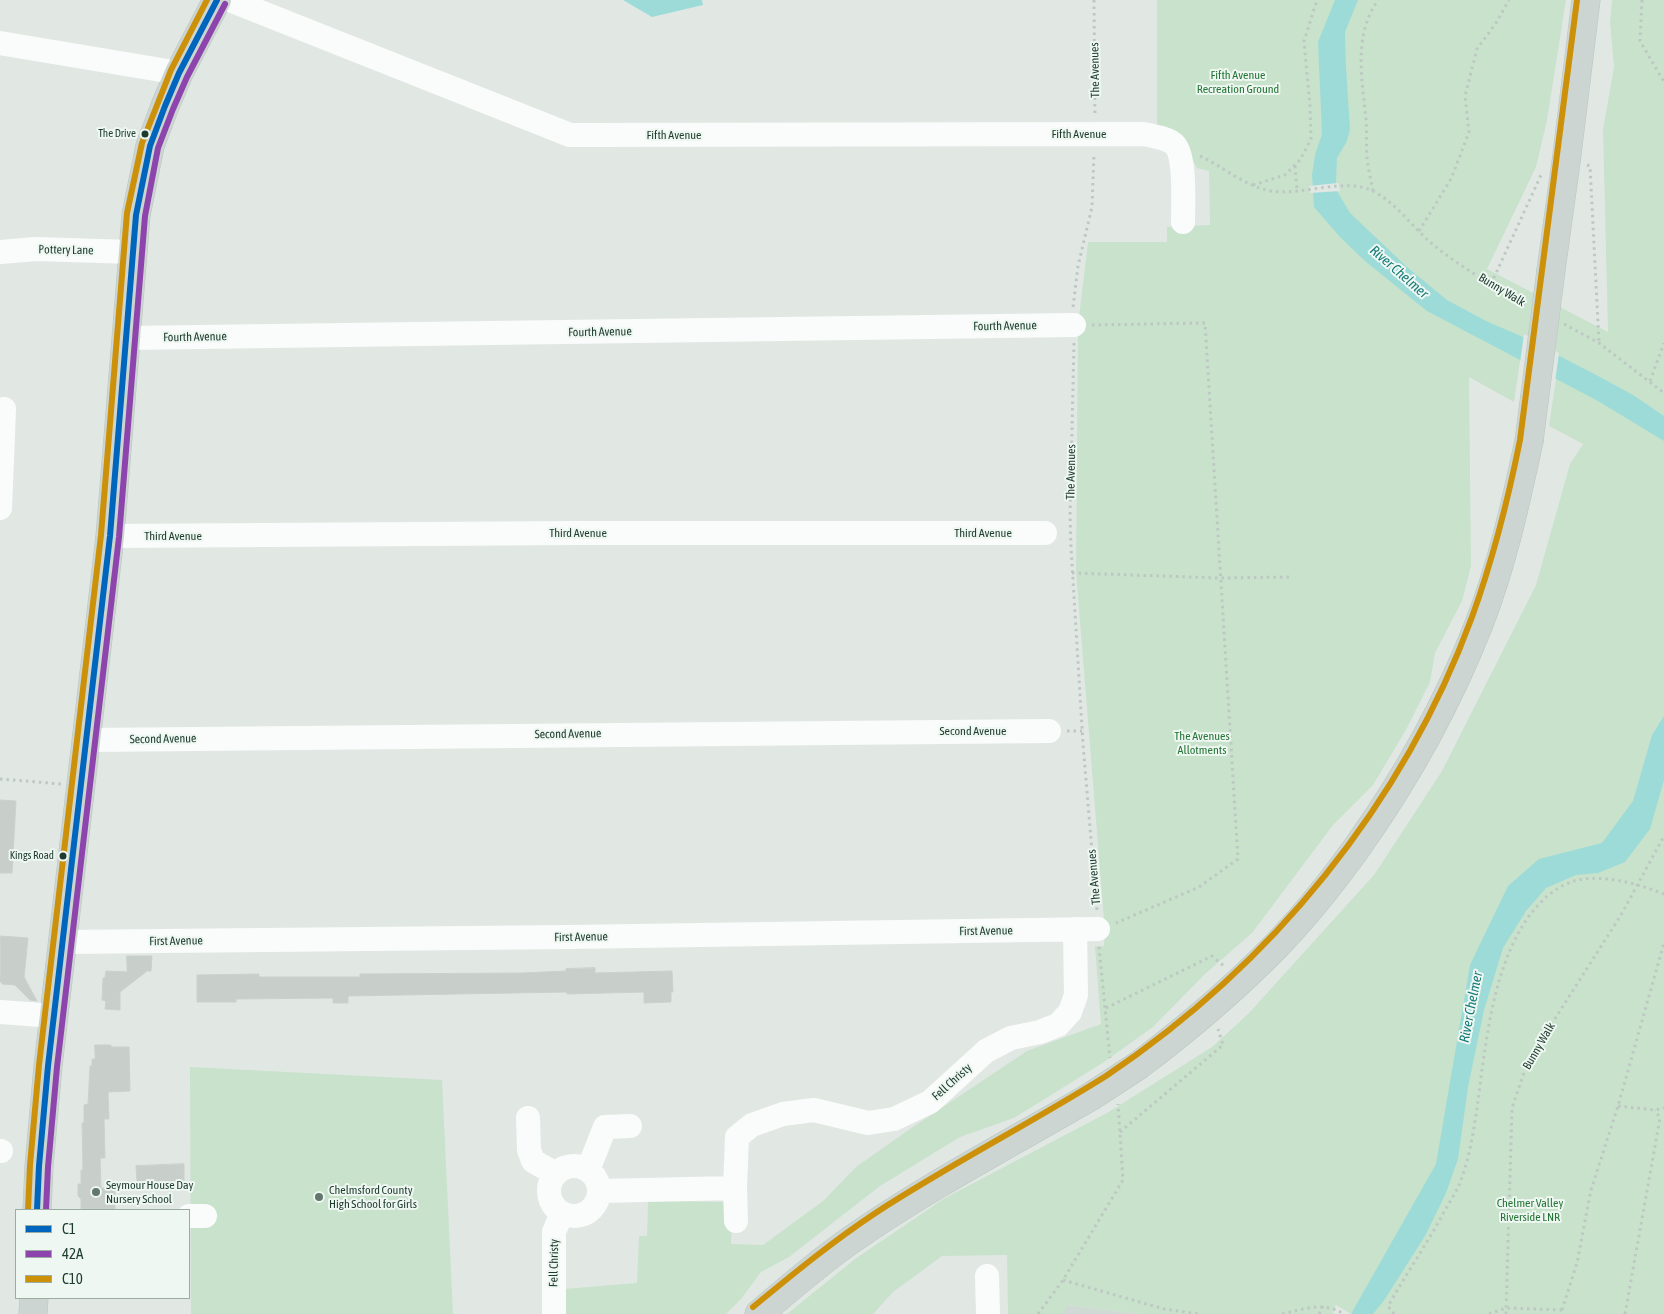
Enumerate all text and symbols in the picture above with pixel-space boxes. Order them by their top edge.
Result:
street label: The Avenues [1087,42,1103,98]
park label: Fifth Avenue Recreation Ground [1197,68,1279,96]
place label: The Drive [98,127,136,141]
street label: Fifth Avenue [1051,127,1107,141]
street label: Fifth Avenue [646,128,702,142]
marker: The Drive [140,129,150,139]
street label: Pottery Lane [38,242,94,258]
water label: River Chelmer [1366,242,1432,302]
street label: Bunny Walk [1476,270,1528,310]
street label: Fourth Avenue [973,318,1037,334]
street label: Fourth Avenue [568,324,632,340]
street label: Fourth Avenue [163,329,227,345]
street label: The Avenues [1063,444,1079,500]
street label: Third Avenue [549,526,607,540]
street label: Third Avenue [954,526,1012,540]
street label: Third Avenue [144,529,202,543]
street label: Second Avenue [940,724,1006,738]
street label: Second Avenue [534,726,602,742]
park label: The Avenues Allotments [1174,729,1230,757]
street label: Second Avenue [129,731,197,747]
place label: Kings Road [10,849,54,863]
street label: The Avenues [1084,849,1104,905]
marker: Kings Road [58,851,68,861]
street label: First Avenue [959,923,1013,939]
street label: First Avenue [554,929,608,945]
street label: First Avenue [149,933,203,949]
water label: River Chelmer [1456,970,1486,1044]
street label: Bunny Walk [1520,1020,1558,1072]
street label: Fell Christy [929,1061,975,1103]
place label: Seymour House Day Nursery School [106,1178,194,1206]
place label: Chelmsford County High School for Girls [329,1183,417,1211]
marker: Seymour House Day Nursery School [90,1186,102,1198]
marker: Chelmsford County High School for Girls [313,1191,325,1203]
park label: Chelmer Valley Riverside LNR [1497,1196,1563,1224]
legend [15,1209,190,1299]
text: C1 [62,1220,76,1237]
street label: Fell Christy [546,1239,562,1287]
text: 42A [62,1245,83,1262]
text: C10 [62,1270,83,1287]

